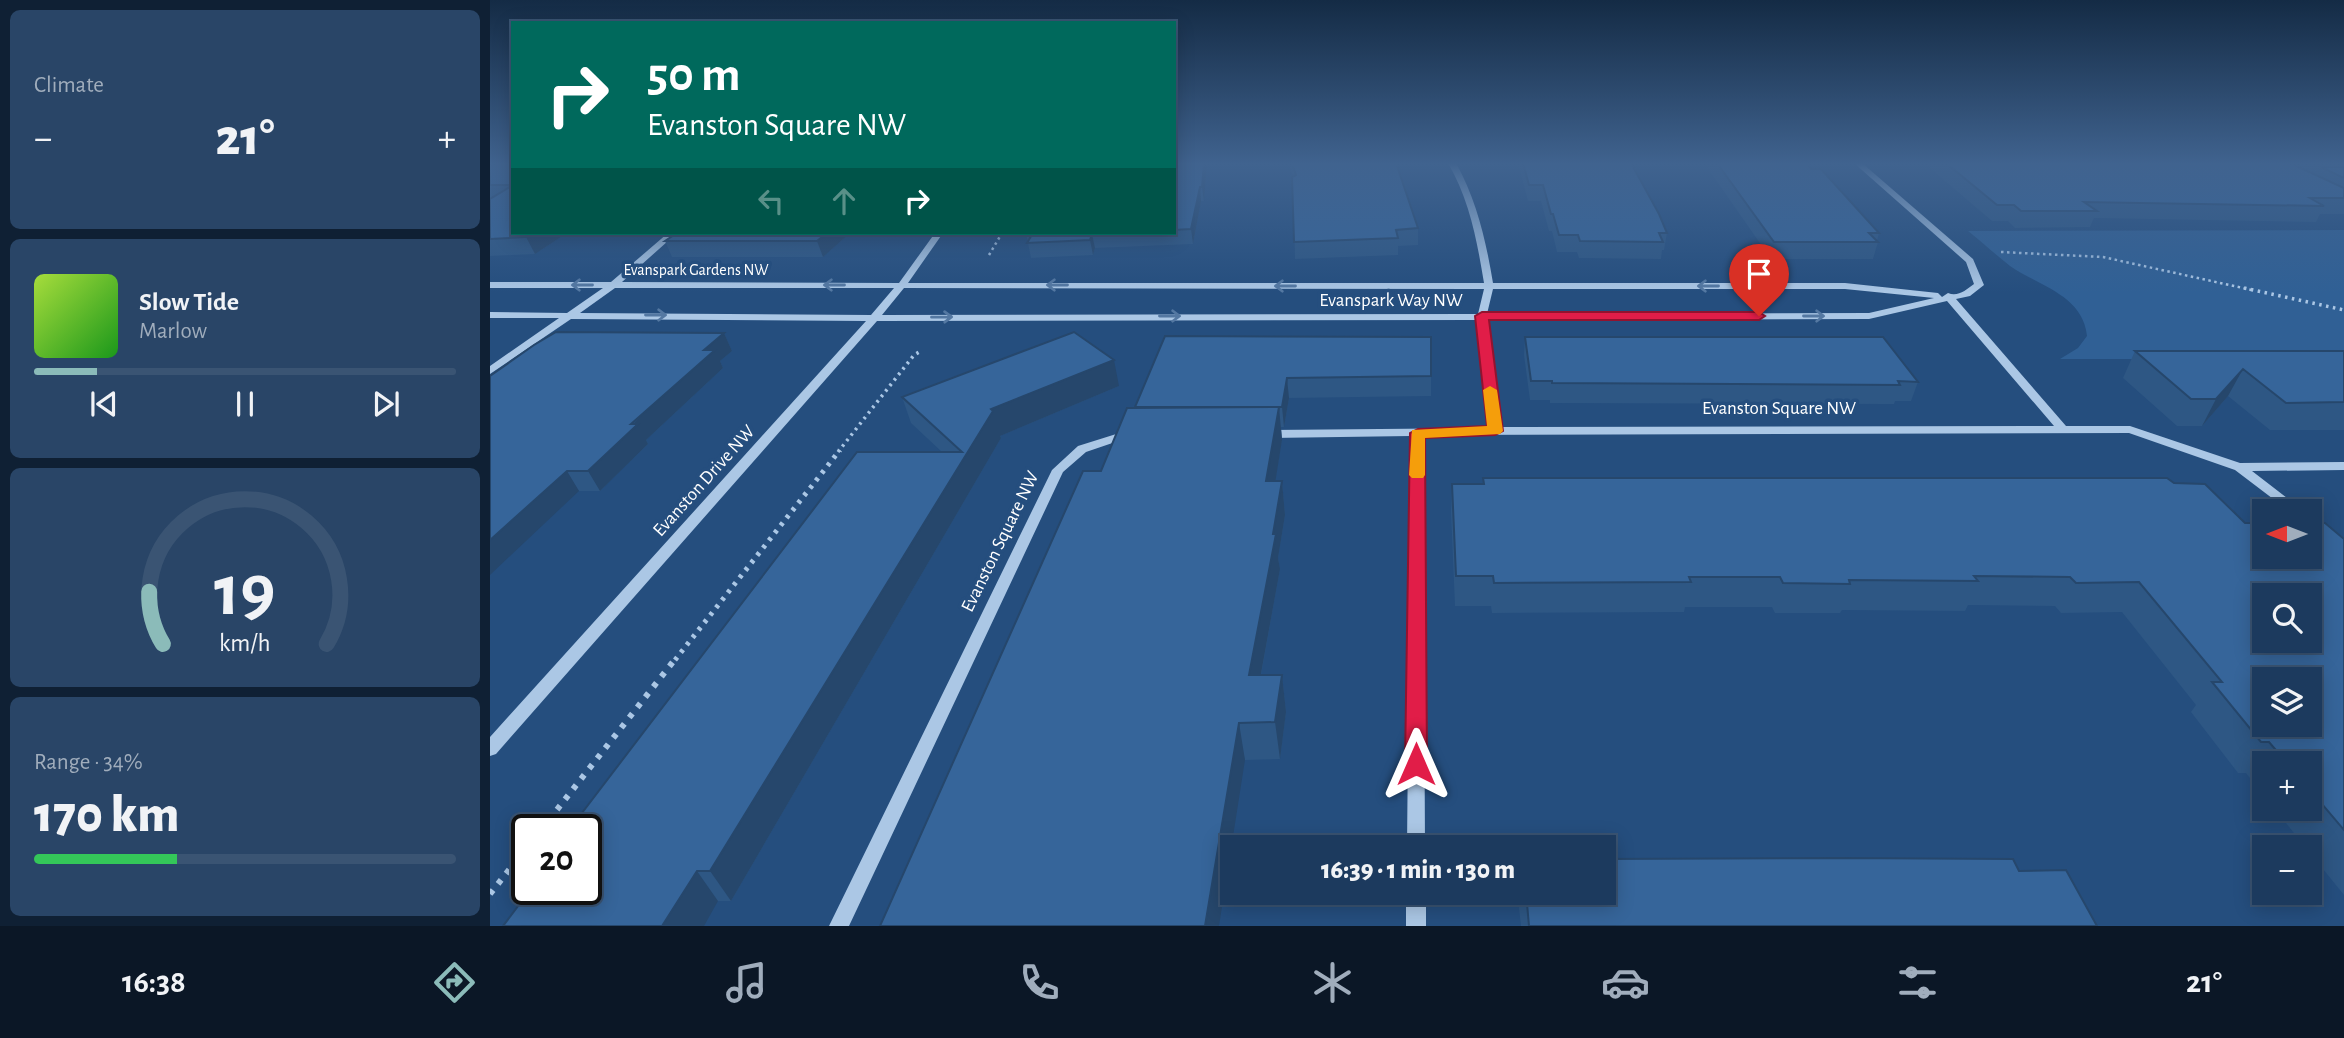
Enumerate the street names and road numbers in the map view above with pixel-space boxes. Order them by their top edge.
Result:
street label: Evanspark Gardens NW [624,262,769,278]
street label: Evanspark Way NW [1319,291,1463,310]
street label: Evanston Square NW [1702,399,1856,418]
street label: Evanston Drive NW [650,422,759,540]
street label: Evanston Square NW [958,468,1043,615]

